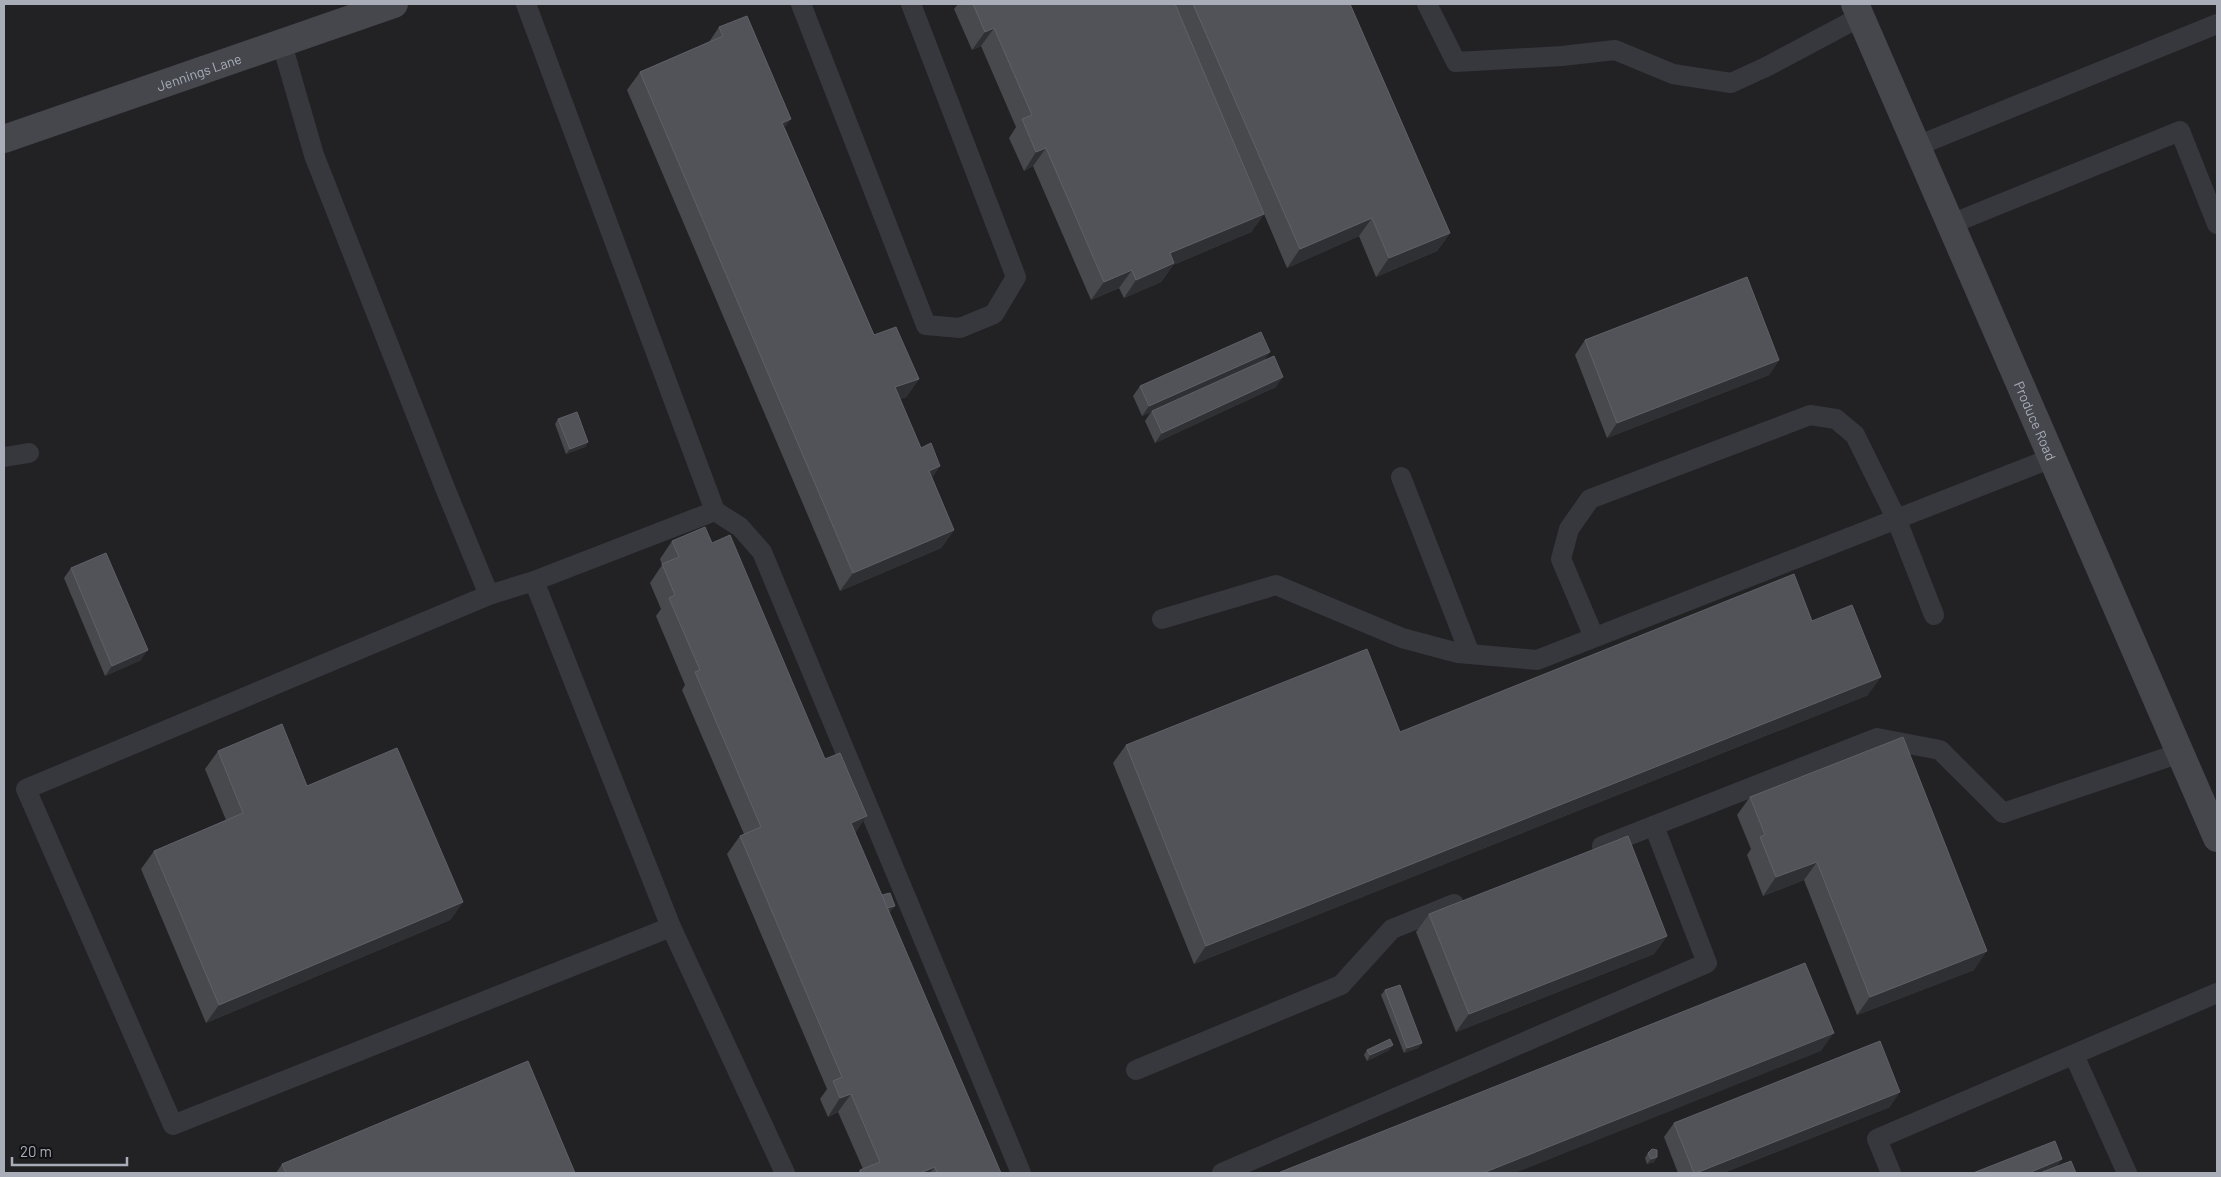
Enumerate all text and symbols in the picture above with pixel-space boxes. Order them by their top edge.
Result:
street label: Jennings Lane [154,49,243,94]
street label: Produce Road [2011,378,2060,463]
scale bar [12,1134,128,1166]
text: 20 m [20,1142,52,1160]

